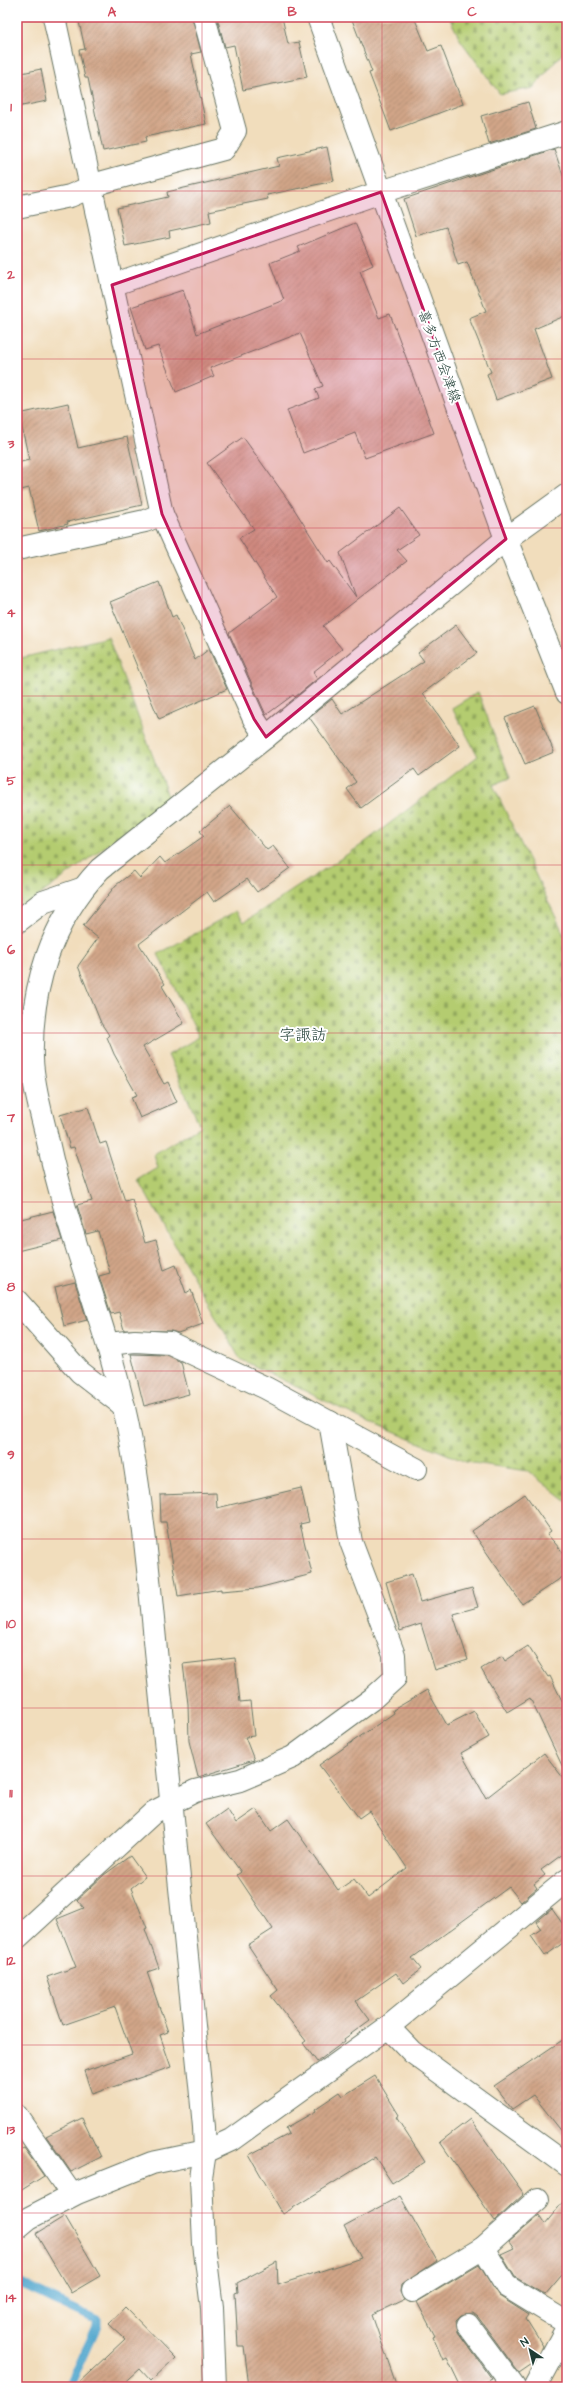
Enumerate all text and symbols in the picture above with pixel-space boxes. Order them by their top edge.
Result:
text: A [108,3,117,21]
text: B [287,3,297,21]
text: C [467,3,477,21]
text: 1 [10,98,12,116]
text: 2 [6,266,15,284]
street label: 喜多方西会津線 [413,307,465,406]
text: 3 [7,435,15,453]
text: 4 [7,604,16,622]
text: 5 [6,772,16,790]
text: 6 [7,941,16,959]
district label: 字諏訪 [279,1024,327,1046]
text: 7 [6,1109,16,1127]
text: 8 [7,1278,16,1296]
text: 9 [7,1446,15,1464]
text: 10 [6,1615,17,1633]
text: 11 [9,1784,13,1802]
text: 12 [6,1952,16,1970]
text: 13 [7,2121,16,2139]
text: 14 [6,2289,16,2307]
north arrow [510,2330,550,2370]
text: N [517,2334,532,2350]

